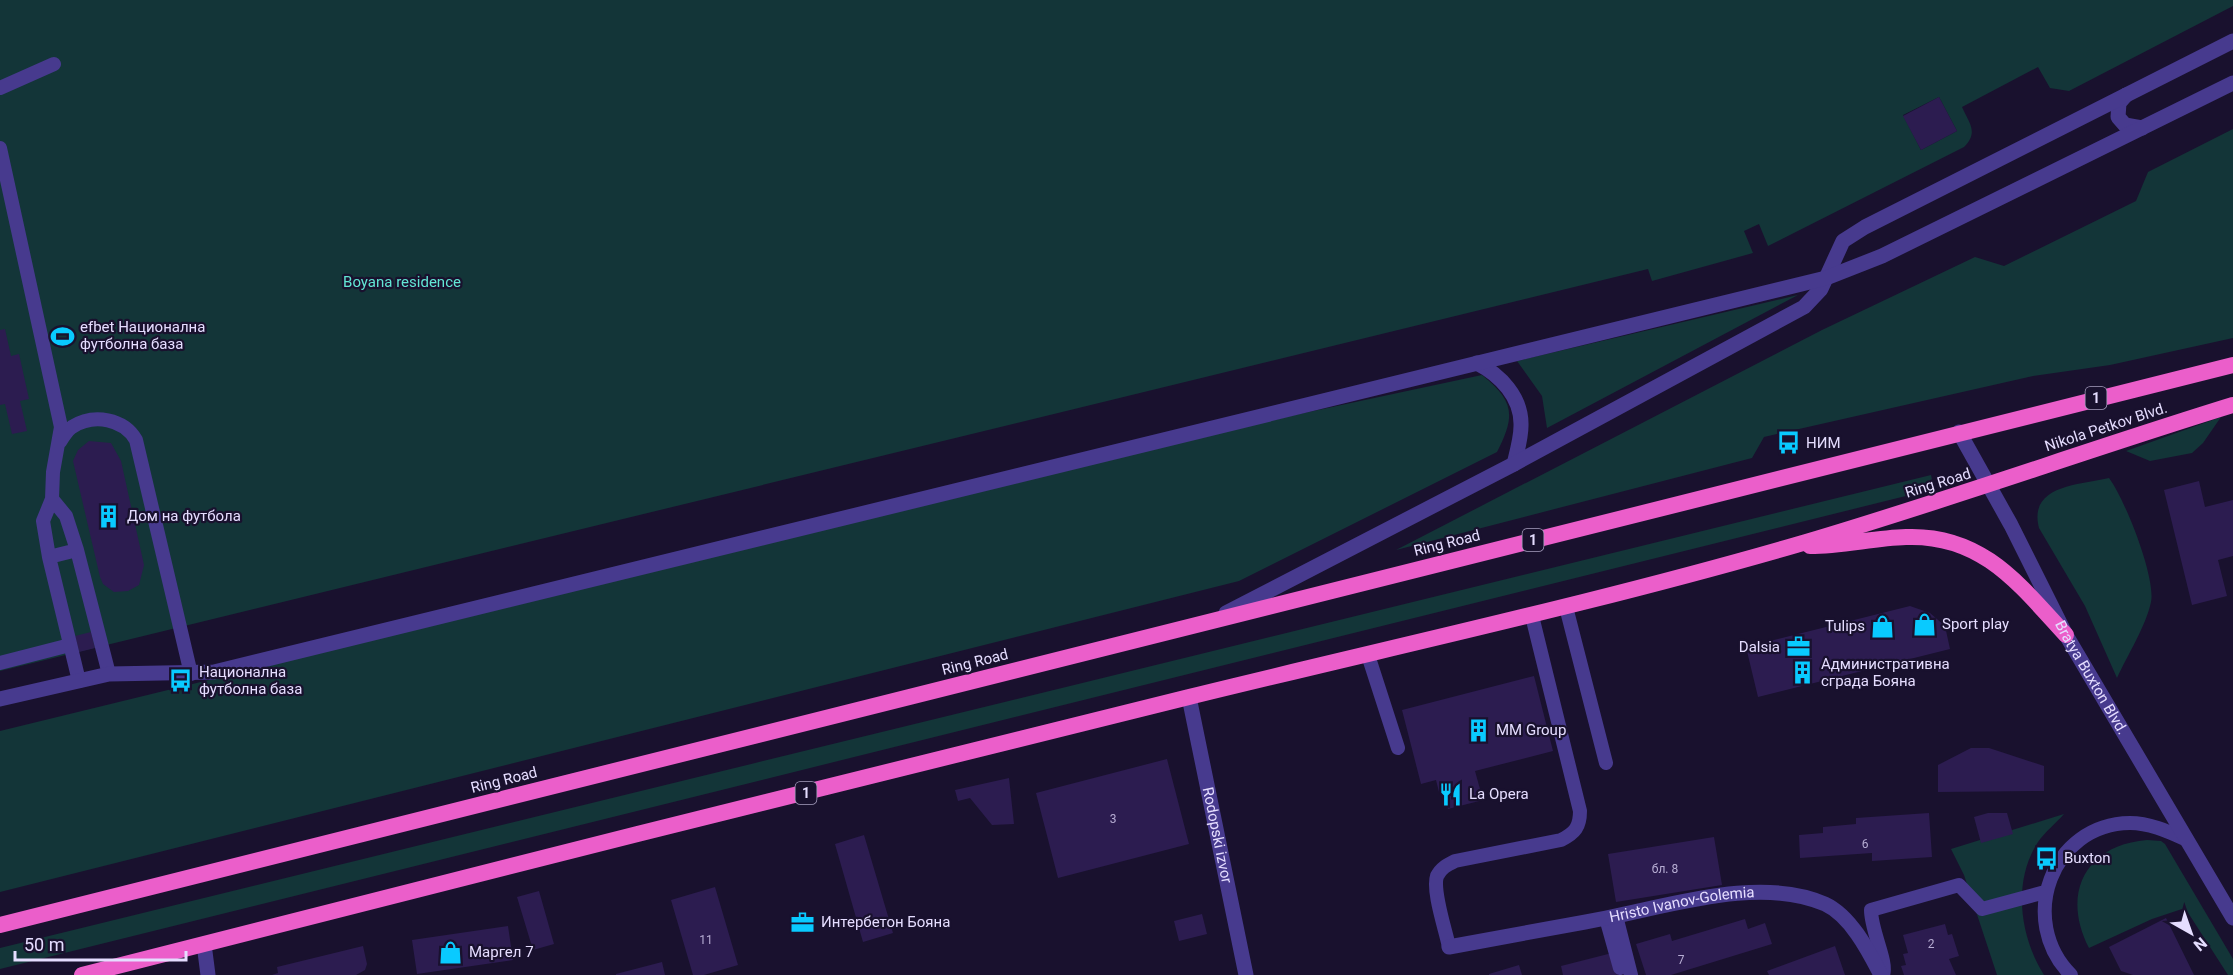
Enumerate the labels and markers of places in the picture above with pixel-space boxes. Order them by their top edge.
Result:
place label: efbet Национална футболна база [80,318,205,353]
sports icon: efbet Национална футболна база [49,323,75,349]
bus stop icon: НИМ [1775,430,1801,456]
place label: НИМ [1806,434,1841,452]
building icon: Дом на футбола [96,503,122,529]
place label: Дом на футбола [127,507,241,525]
shop icon: Sport play [1911,611,1937,637]
shop icon: Tulips [1870,613,1896,639]
place label: Sport play [1942,615,2009,633]
place label: Tulips [1825,617,1865,635]
office icon: Dalsia [1785,634,1811,660]
place label: Dalsia [1739,638,1780,656]
place label: Административна сграда Бояна [1821,655,1950,690]
building icon: Административна сграда Бояна [1790,660,1816,686]
place label: Национална футболна база [199,663,302,698]
bus stop icon: Национална футболна база [168,668,194,694]
building icon: MM Group [1465,717,1491,743]
place label: MM Group [1496,721,1566,739]
restaurant icon: La Opera [1438,781,1464,807]
place label: La Opera [1469,785,1529,803]
bus stop icon: Buxton [2033,845,2059,871]
place label: Buxton [2064,849,2111,867]
office icon: Интербетон Бояна [790,909,816,935]
place label: Интербетон Бояна [821,913,950,931]
shop icon: Маргел 7 [438,939,464,965]
place label: Маргел 7 [469,943,534,961]

